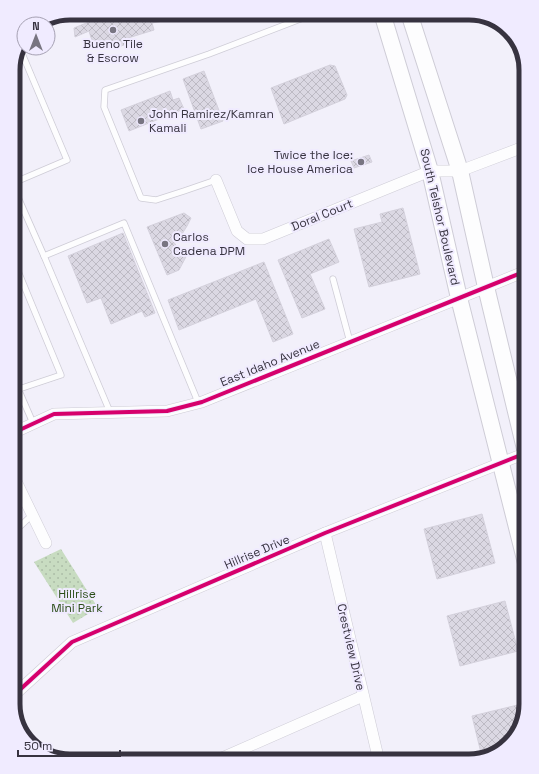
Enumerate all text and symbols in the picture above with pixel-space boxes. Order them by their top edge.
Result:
north arrow [16,16,56,56]
text: N [32,19,40,33]
marker: Bueno Tile & Escrow [108,25,118,35]
place label: Bueno Tile & Escrow [83,36,143,66]
place label: John Ramirez/Kamran Kamali [149,106,274,136]
marker: John Ramirez/Kamran Kamali [136,116,146,126]
place label: Twice the Ice: Ice House America [247,147,353,177]
street label: South Telshor Boulevard [416,147,464,287]
marker: Twice the Ice: Ice House America [356,157,366,167]
street label: Doral Court [289,195,355,235]
place label: Carlos Cadena DPM [173,229,245,259]
marker: Carlos Cadena DPM [160,239,170,249]
street label: East Idaho Avenue [218,336,322,390]
street label: Hillrise Drive [222,531,292,573]
park label: Hillrise Mini Park [51,586,103,616]
street label: Crestview Drive [333,602,369,692]
scale bar [18,732,120,758]
text: 50 m [24,738,52,754]

